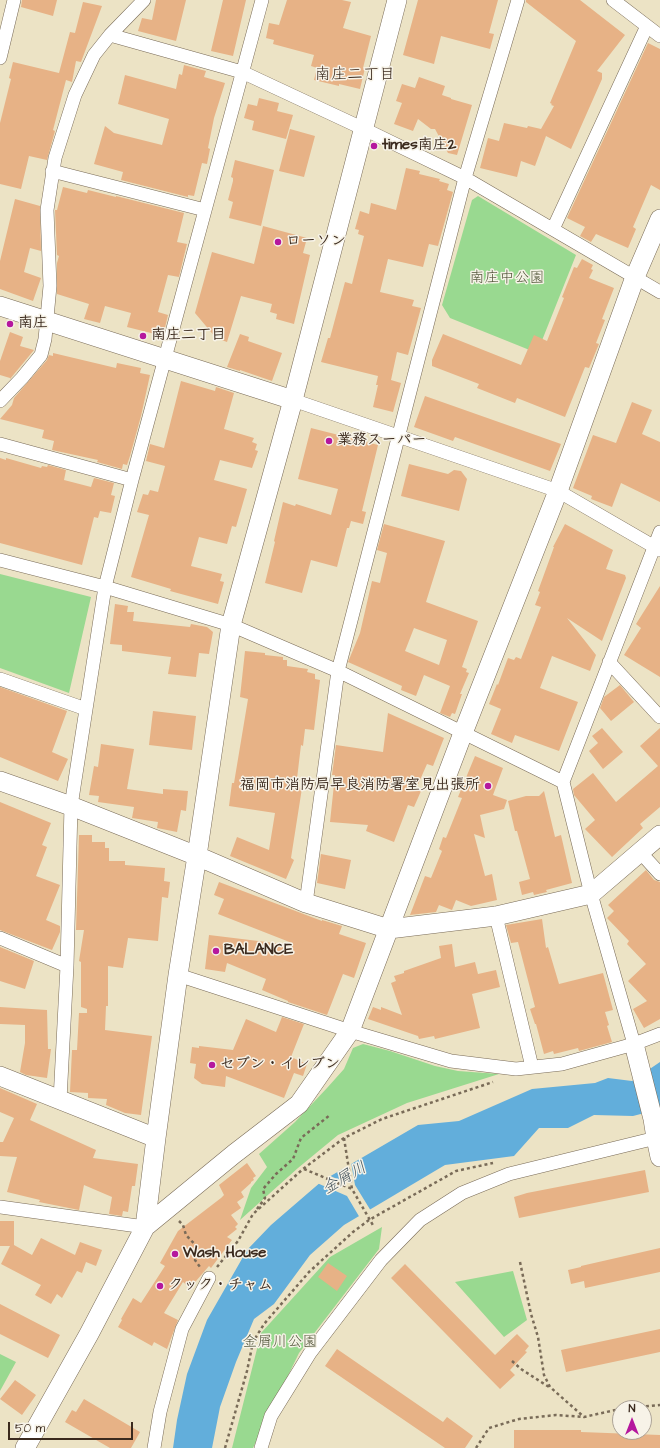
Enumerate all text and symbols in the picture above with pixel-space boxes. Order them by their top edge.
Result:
district label: 南庄二丁目 [315,66,395,86]
place label: times南庄2 [382,137,456,155]
marker: times南庄2 [369,141,379,151]
place label: ローソン [286,233,346,251]
marker: ローソン [273,237,283,247]
park label: 南庄中公園 [470,270,544,288]
place label: 南庄 [18,315,48,333]
marker: 南庄 [5,319,15,329]
place label: 南庄二丁目 [151,327,226,345]
marker: 南庄二丁目 [138,331,148,341]
place label: 業務スーパー [337,432,426,450]
marker: 業務スーパー [324,436,334,446]
place label: 福岡市消防局早良消防署室見出張所 [240,777,480,795]
marker: 福岡市消防局早良消防署室見出張所 [483,781,493,791]
place label: BALANCE [224,942,293,960]
marker: BALANCE [211,946,221,956]
place label: セブン・イレブン [220,1056,340,1074]
marker: セブン・イレブン [207,1060,217,1070]
water label: 金屑川 [319,1159,371,1199]
place label: Wash House [183,1245,266,1263]
marker: Wash House [170,1249,180,1259]
place label: クック・チャム [168,1277,273,1295]
marker: クック・チャム [155,1281,165,1291]
park label: 金屑川公園 [243,1334,317,1352]
north arrow [612,1400,652,1440]
text: N [629,1401,635,1416]
scale bar [10,1414,135,1440]
text: 50 m [15,1420,45,1437]

